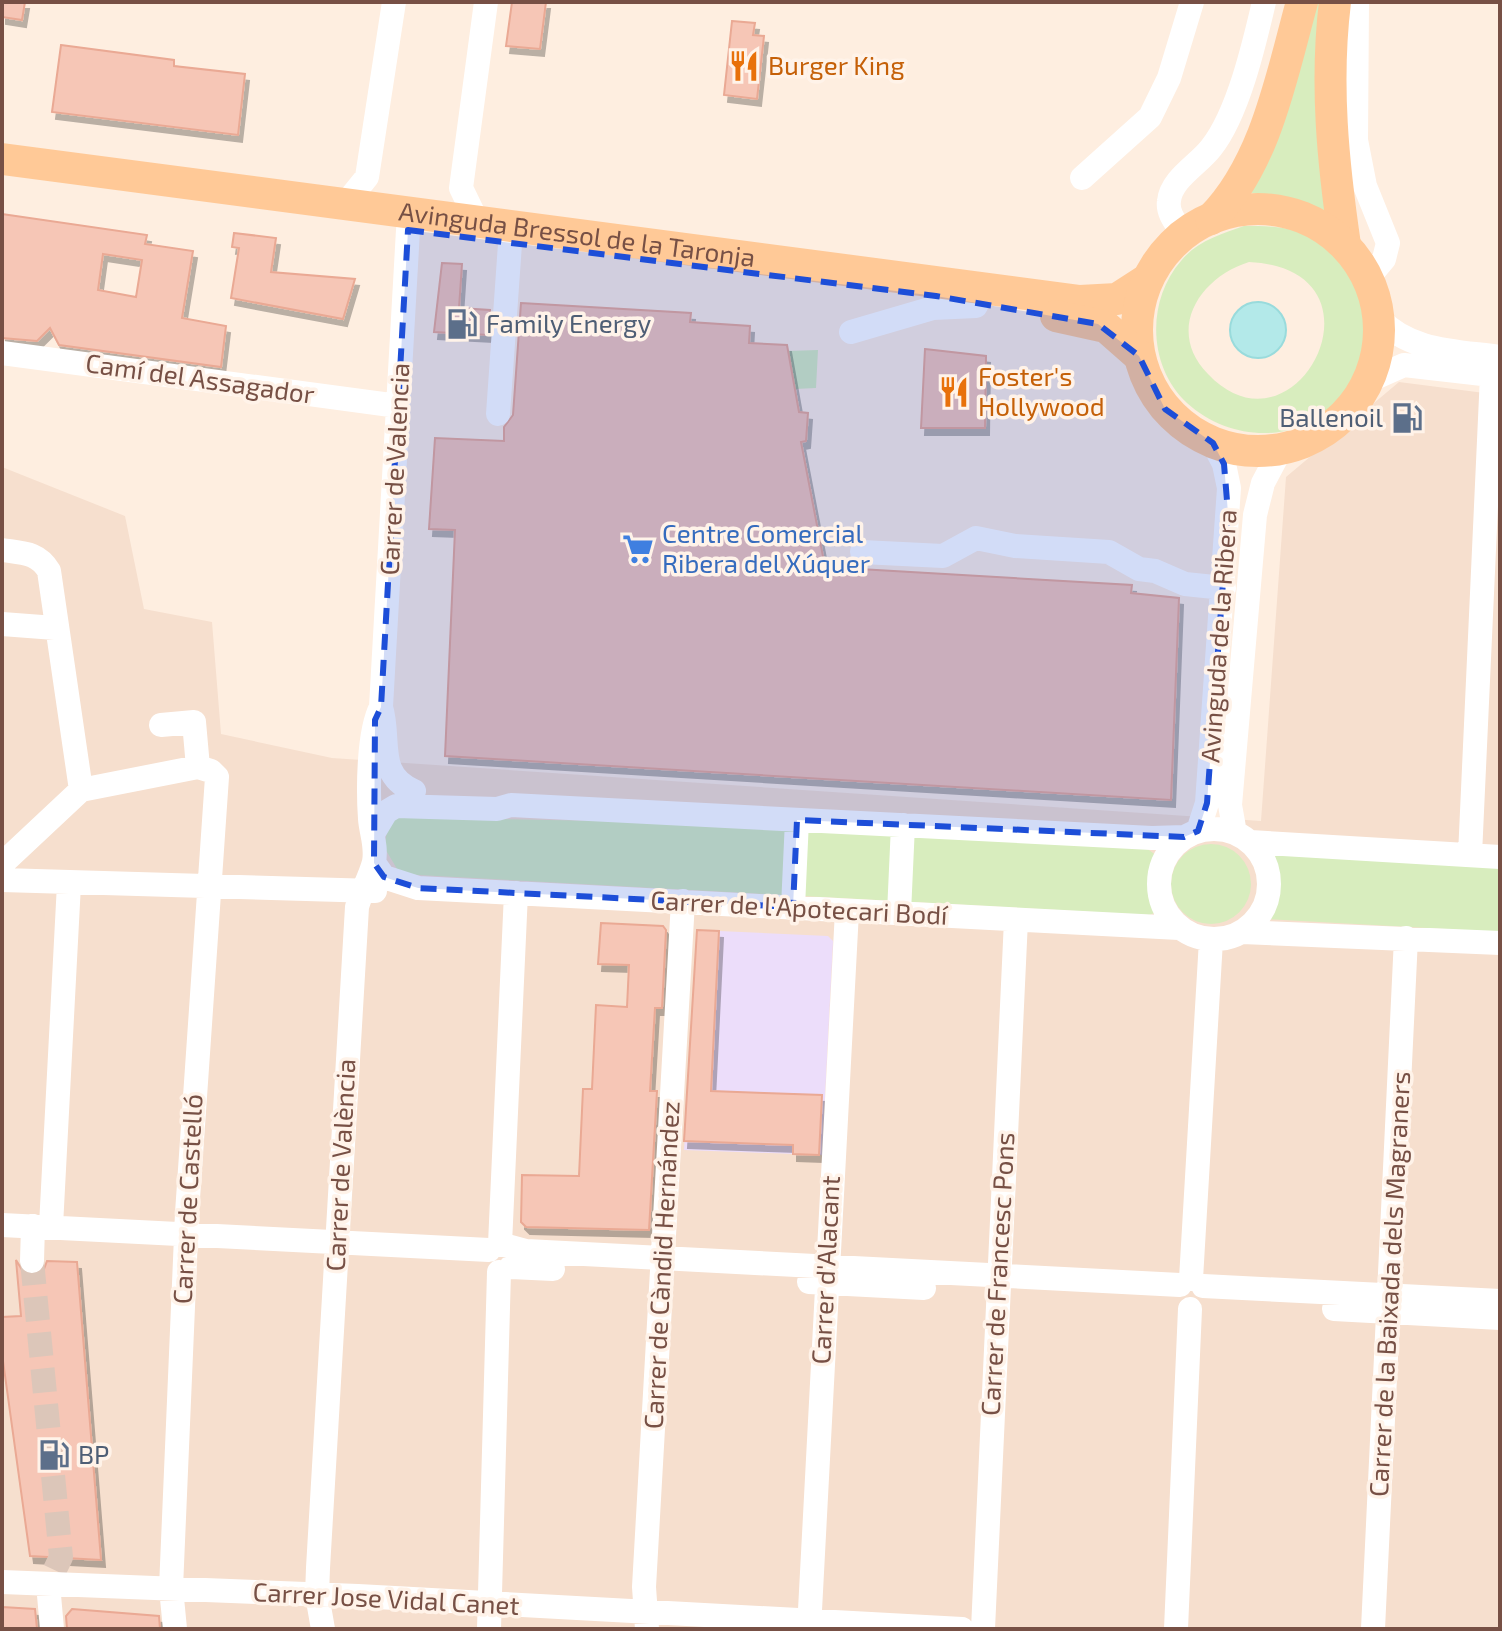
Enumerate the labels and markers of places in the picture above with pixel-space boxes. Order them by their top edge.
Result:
restaurant icon: Burger King [727,49,761,83]
place label: Burger King [768,49,905,80]
fuel station icon: Family Energy [445,307,479,341]
place label: Family Energy [486,307,652,338]
place label: Foster's Hollywood [978,360,1105,421]
restaurant icon: Foster's Hollywood [937,375,971,409]
place label: Ballenoil [1279,401,1383,432]
fuel station icon: Ballenoil [1390,401,1424,435]
place label: Centre Comercial Ribera del Xúquer [662,517,870,578]
supermarket icon: Centre Comercial Ribera del Xúquer [621,532,655,566]
fuel station icon: BP [37,1438,71,1472]
place label: BP [78,1438,109,1469]

